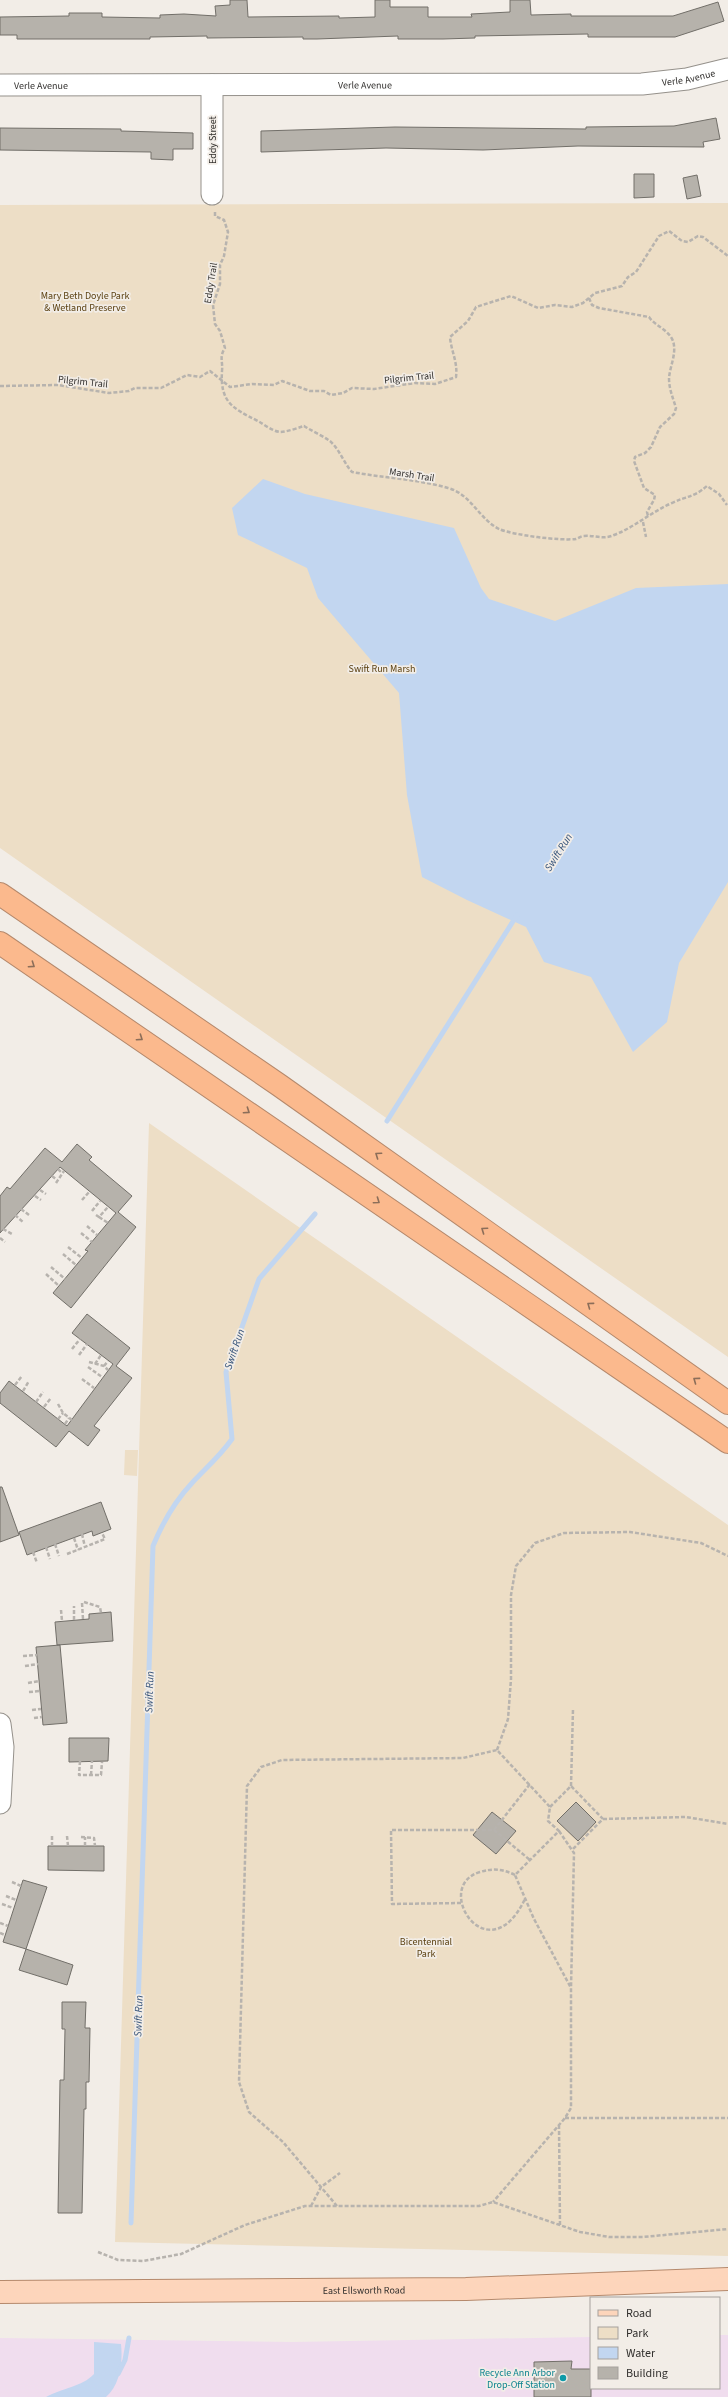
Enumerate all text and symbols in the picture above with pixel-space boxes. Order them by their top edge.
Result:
street label: Verle Avenue [661,66,717,90]
street label: Verle Avenue [338,78,392,92]
street label: Verle Avenue [14,79,68,93]
street label: Eddy Street [206,115,220,164]
street label: Eddy Trail [201,261,221,305]
park label: Mary Beth Doyle Park & Wetland Preserve [41,289,129,315]
street label: Pilgrim Trail [383,368,435,388]
street label: Pilgrim Trail [57,372,109,392]
street label: Marsh Trail [388,465,436,486]
park label: Swift Run Marsh [349,662,415,676]
water label: Swift Run [541,830,576,874]
one-way arrow [28,960,35,968]
one-way arrow [135,1033,142,1040]
one-way arrow [243,1106,250,1114]
one-way arrow [375,1152,382,1160]
one-way arrow [373,1196,380,1203]
one-way arrow [481,1227,488,1235]
one-way arrow [588,1303,595,1310]
water label: Swift Run [221,1327,248,1371]
one-way arrow [694,1378,701,1385]
water label: Swift Run [141,1671,158,1713]
park label: Bicentennial Park [400,1935,453,1961]
water label: Swift Run [130,1995,147,2037]
street label: East Ellsworth Road [323,2283,405,2298]
legend [590,2297,720,2389]
text: Road [626,2305,652,2322]
text: Park [626,2325,648,2342]
text: Water [626,2345,656,2362]
text: Building [626,2365,668,2382]
place label: Recycle Ann Arbor Drop-Off Station [479,2366,556,2392]
marker: Recycle Ann Arbor Drop-Off Station [558,2373,568,2383]

